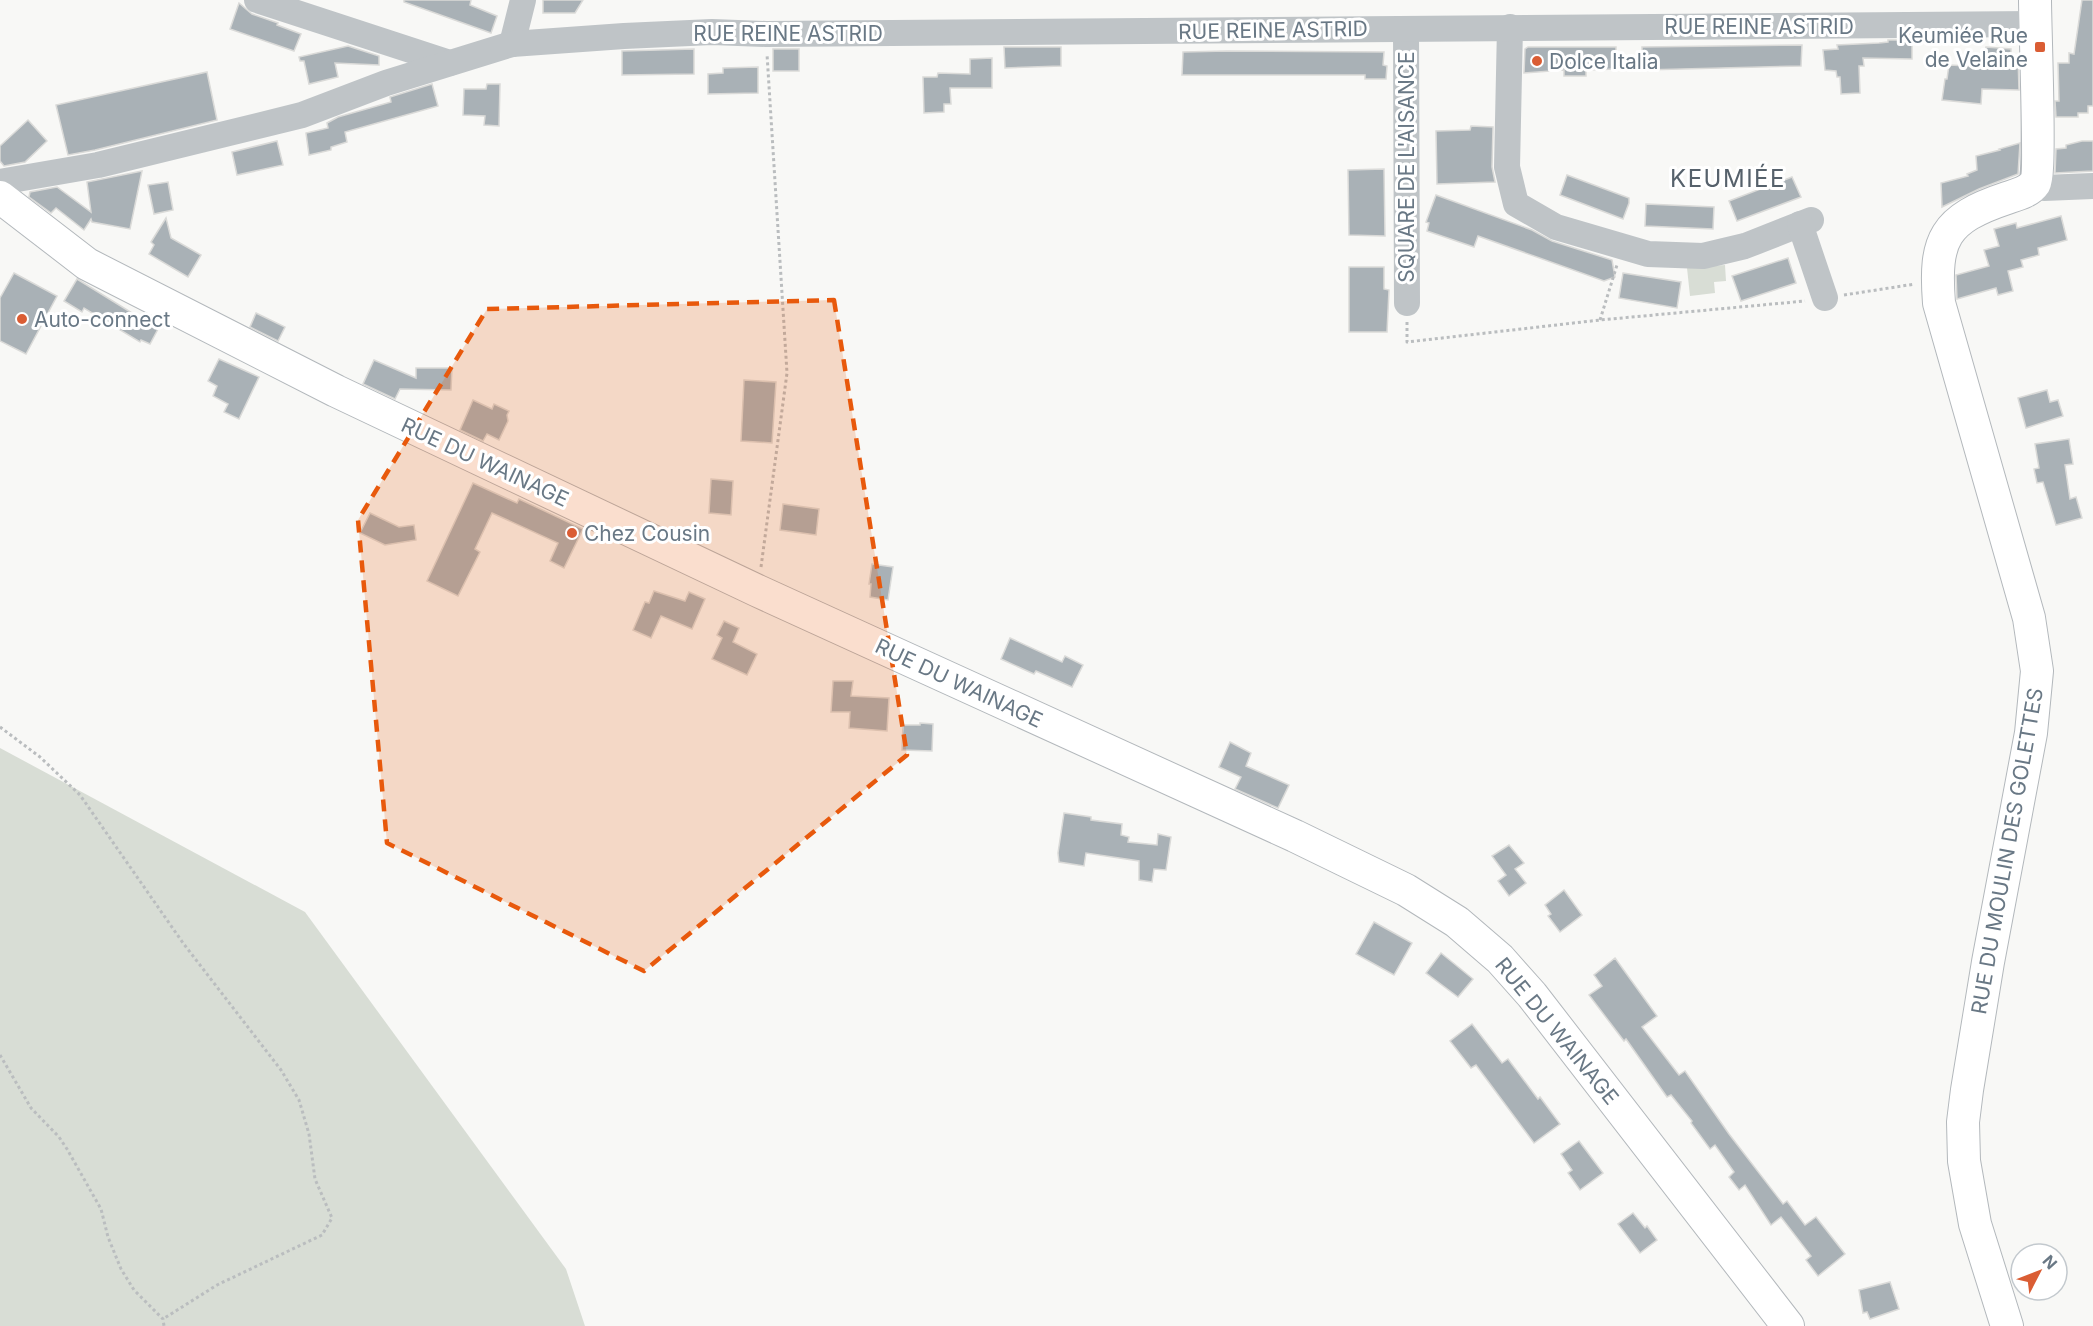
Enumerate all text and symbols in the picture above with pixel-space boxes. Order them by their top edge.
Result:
street label: RUE REINE ASTRID [1664,14,1854,39]
street label: RUE REINE ASTRID [1178,16,1368,44]
street label: RUE REINE ASTRID [693,21,883,46]
place label: Keumiée Rue de Velaine [1898,23,2028,72]
marker: Keumiée Rue de Velaine [2033,40,2047,54]
place label: Dolce Italia [1549,49,1659,74]
street label: SQUARE DE L'AISANCE [1394,51,1419,283]
marker: Dolce Italia [1530,54,1544,68]
district label: KEUMIÉE [1670,163,1786,193]
place label: Auto-connect [34,307,170,332]
marker: Auto-connect [15,312,29,326]
street label: RUE DU WAINAGE [397,412,573,512]
place label: Chez Cousin [584,521,710,546]
marker: Chez Cousin [565,526,579,540]
street label: RUE DU WAINAGE [871,633,1047,733]
street label: RUE DU MOULIN DES GOLETTES [1966,686,2048,1016]
street label: RUE DU WAINAGE [1490,952,1624,1110]
north arrow [2009,1242,2069,1302]
text: N [2039,1251,2062,1273]

